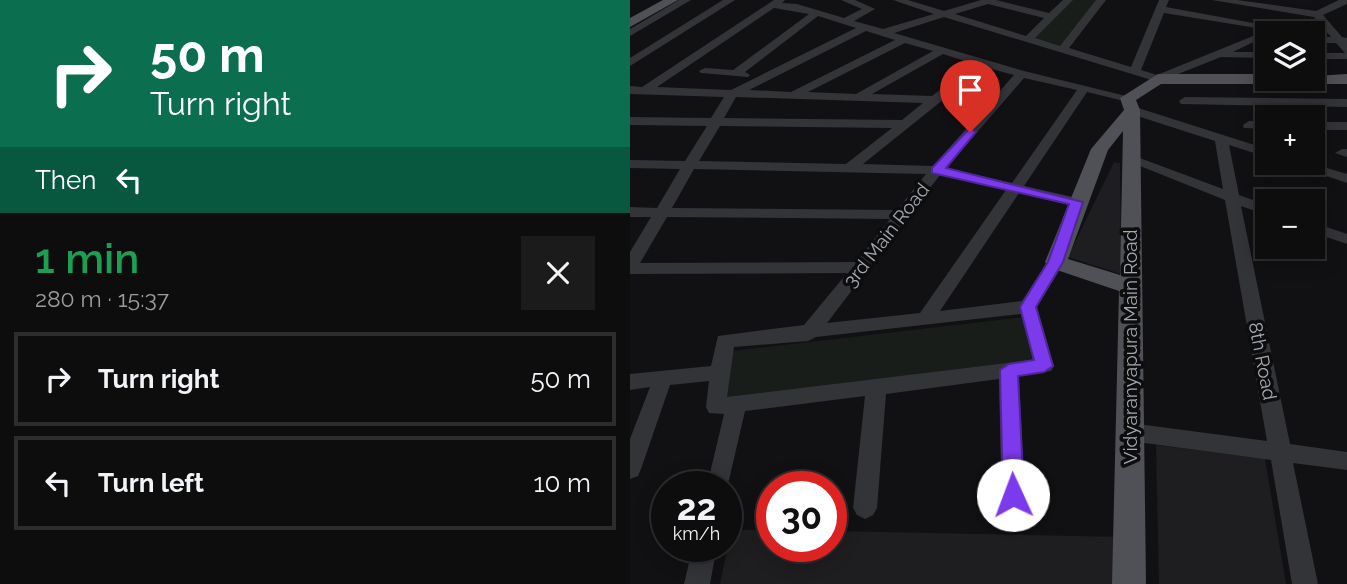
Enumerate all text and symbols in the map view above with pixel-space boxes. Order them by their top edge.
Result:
map controls [1255,21,1325,259]
button: layers [1255,21,1325,91]
text: 50 m [150,26,265,83]
icon: right [35,28,126,119]
pin [940,60,1000,132]
icon: arrive [951,71,989,109]
text: Turn right [150,85,291,122]
button: + [1255,105,1325,175]
icon: left [110,161,148,199]
text: Then [35,165,96,195]
street label: 3rd Main Road [839,179,933,291]
button: − [1255,189,1325,259]
street label: Vidyaranyapura Main Road [1119,230,1141,464]
text: 1 min [35,234,139,283]
button: close [521,236,595,310]
text: 280 m · 15:37 [35,285,169,312]
street label: 8th Road [1245,320,1281,402]
icon: right [39,360,77,398]
text: Turn right [98,364,219,394]
text: 50 m [530,364,591,394]
position arrow [976,458,1050,532]
icon: left [39,464,77,502]
text: Turn left [98,468,204,498]
text: 10 m [533,468,591,498]
speed limit sign: 30 [756,471,847,562]
text: 22 [677,487,716,528]
text: km/h [673,523,720,544]

